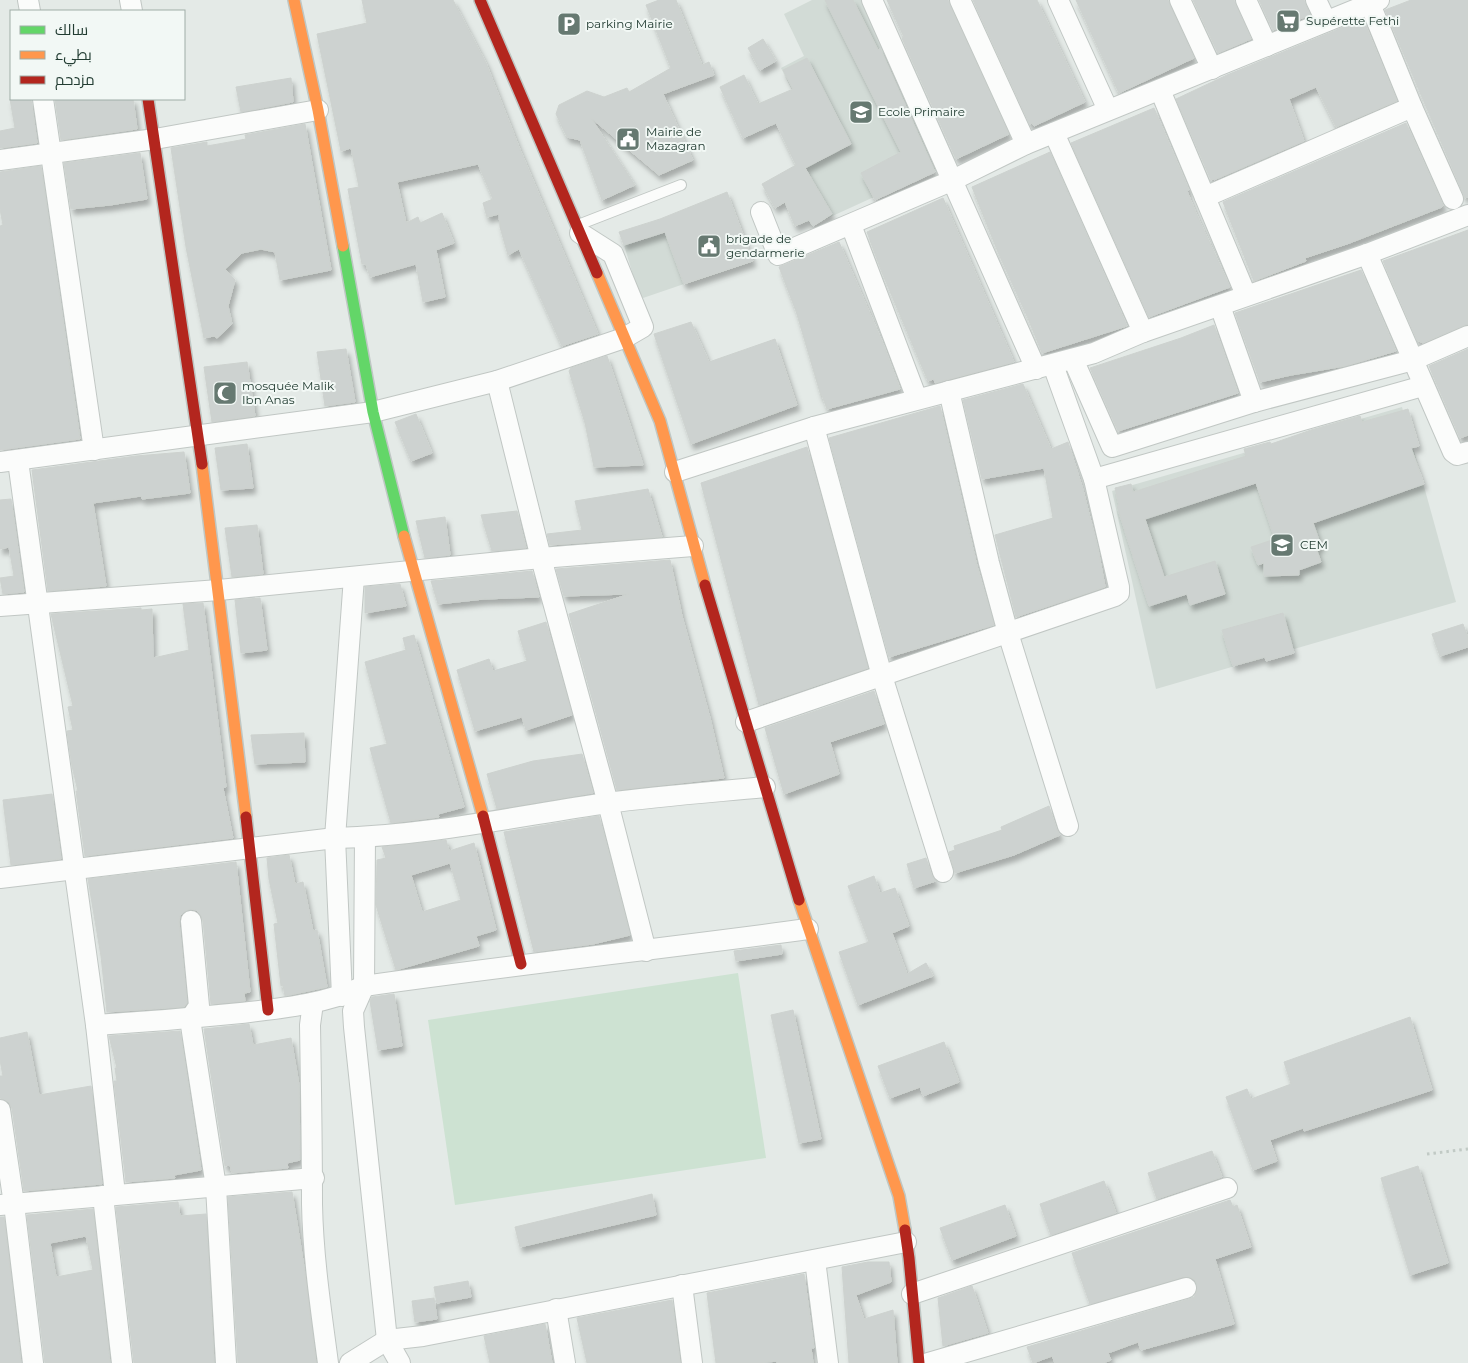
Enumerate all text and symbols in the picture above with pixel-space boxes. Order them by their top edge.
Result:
supermarket icon: Supérette Fethi [1275,8,1301,34]
legend [10,10,185,100]
parking icon: parking Mairie [556,11,582,37]
place label: Supérette Fethi [1306,13,1399,28]
place label: parking Mairie [586,16,673,31]
text: سالك [55,20,88,39]
text: بطيء [55,45,92,67]
text: مزدحم [55,70,95,90]
school or university icon: Ecole Primaire [848,99,874,125]
place label: Ecole Primaire [878,104,965,119]
place label: Mairie de Mazagran [646,124,706,153]
public building icon: Mairie de Mazagran [615,126,641,152]
place label: brigade de gendarmerie [726,231,805,260]
public building icon: brigade de gendarmerie [696,233,722,259]
place label: mosquée Malik Ibn Anas [242,378,335,407]
mosque icon: mosquée Malik Ibn Anas [212,380,238,406]
school or university icon: CEM [1269,532,1295,558]
place label: CEM [1300,537,1328,552]

